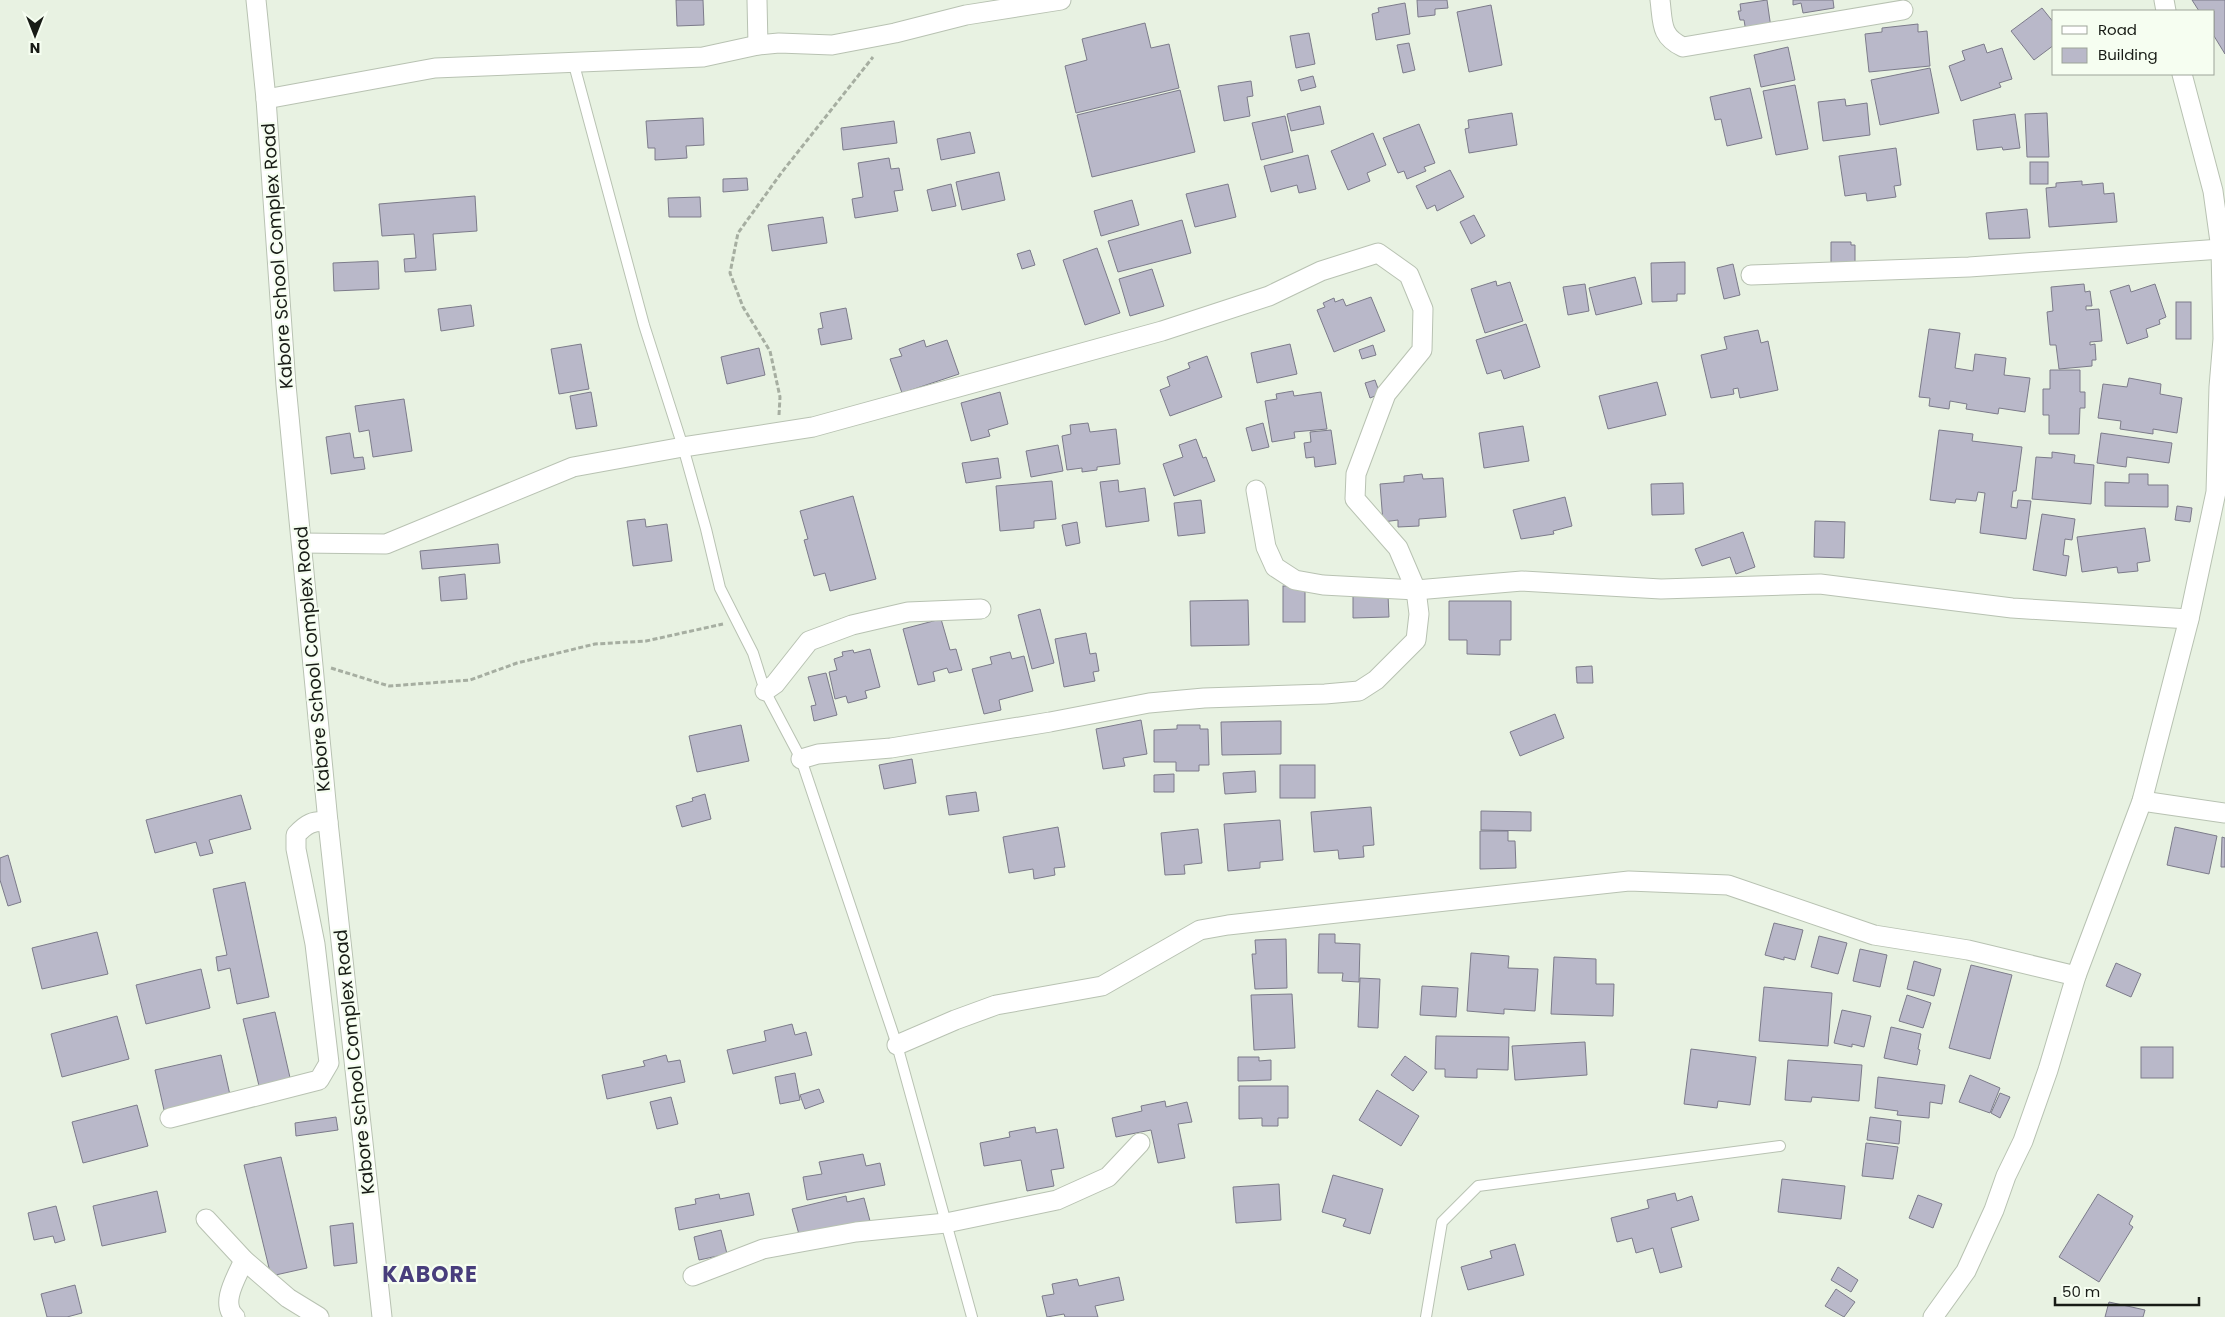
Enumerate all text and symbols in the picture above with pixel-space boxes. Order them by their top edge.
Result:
north arrow [10,10,60,60]
legend [2052,10,2215,75]
text: Road [2098,19,2137,40]
text: N [30,38,40,58]
text: Building [2098,44,2158,65]
street label: Kabore School Complex Road [255,122,299,390]
street label: Kabore School Complex Road [288,525,336,793]
street label: Kabore School Complex Road [328,928,380,1196]
district label: KABORE [382,1259,478,1290]
scale bar [2055,1274,2199,1306]
text: 50 m [2062,1281,2100,1302]

